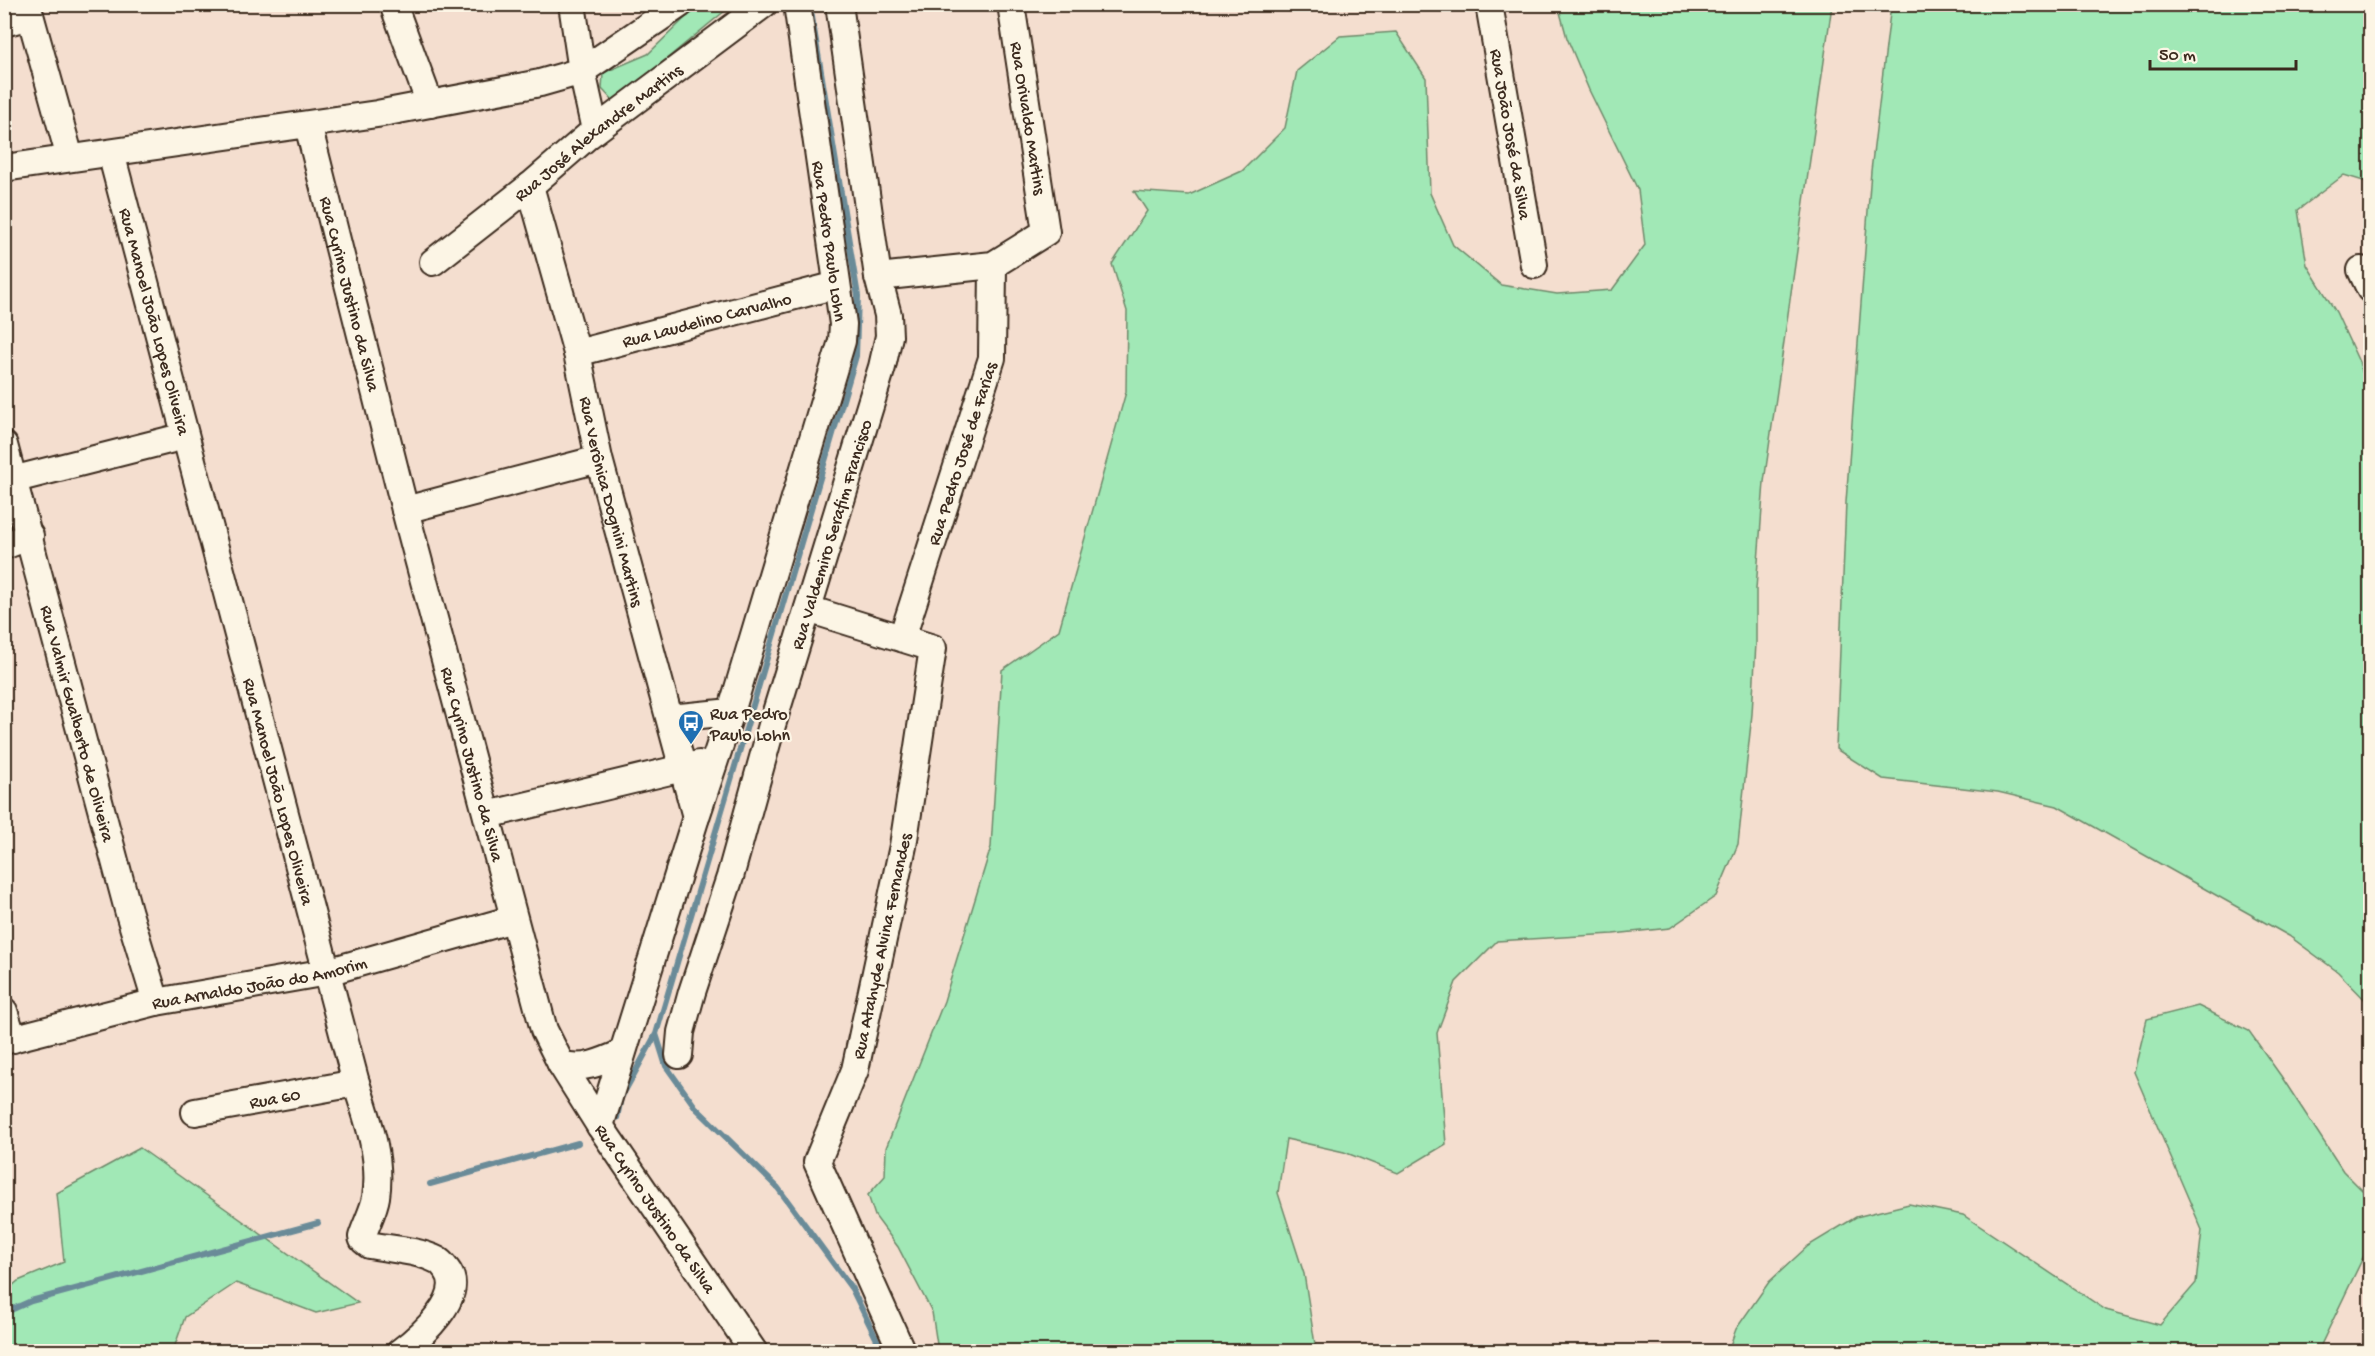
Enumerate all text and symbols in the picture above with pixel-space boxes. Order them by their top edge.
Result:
scale bar [2150,33,2296,71]
street label: Rua Orivaldo Martins [1004,40,1049,198]
text: 50 m [2159,46,2196,67]
street label: Rua João José da Silva [1484,48,1534,222]
street label: Rua José Alexandre Martins [511,60,689,207]
street label: Rua Pedro Paulo Lohn [806,160,849,323]
street label: Rua Cyrino Justino da Silva [313,195,383,395]
street label: Rua Manoel João Lopes Oliveira [113,206,193,439]
street label: Rua Laudelino Carvalho [620,289,794,354]
street label: Rua Pedro José de Farias [924,359,1003,548]
street label: Rua Verônica Dognini Martins [573,395,647,611]
street label: Rua Valdemiro Serafim Francisco [788,417,878,652]
street label: Rua Valmir Gualberto de Oliveira [34,603,118,845]
street label: Rua Cyrino Justino da Silva [434,665,507,865]
street label: Rua Manoel João Lopes Oliveira [237,676,317,909]
place label: Rua Pedro Paulo Lohn [709,705,791,747]
bus stop icon: Rua Pedro Paulo Lohn [676,708,706,746]
street label: Rua Atahyde Alvina Fernandes [849,830,918,1061]
street label: Rua Arnaldo João do Amorim [151,953,370,1016]
street label: Rua 60 [248,1085,302,1115]
street label: Rua Cyrino Justino da Silva [589,1121,720,1299]

